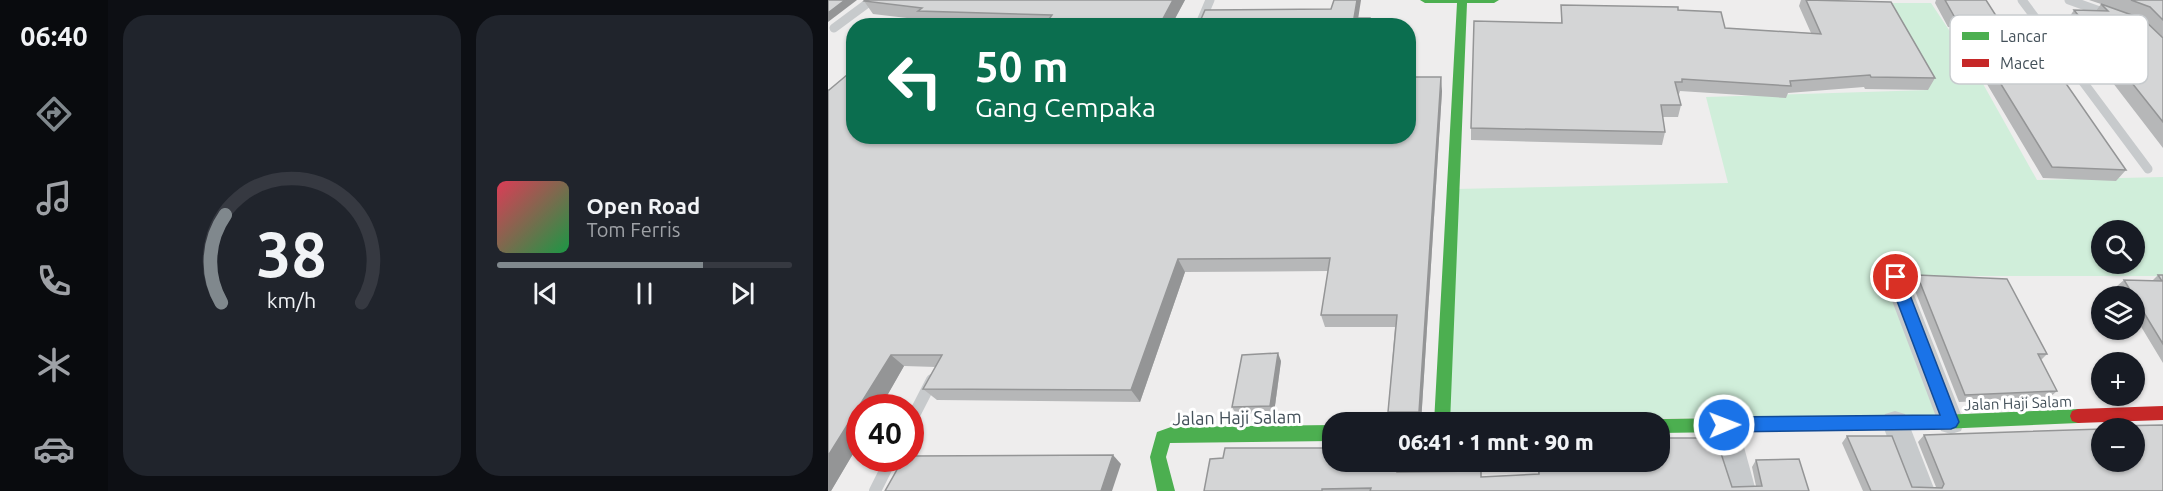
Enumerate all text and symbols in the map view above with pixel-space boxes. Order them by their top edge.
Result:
legend [1950,15,2148,84]
text: 06:40 [20,21,88,51]
text: Lancar [2000,27,2047,45]
icon: left [876,42,954,120]
text: 50 m [975,43,1069,90]
text: Macet [2000,54,2045,72]
text: Gang Cempaka [975,92,1156,122]
icon: directions [33,93,75,135]
icon: music [33,177,75,219]
text: Open Road [587,193,700,218]
text: Tom Ferris [587,218,680,241]
text: 38 [257,219,327,289]
map controls [2091,220,2145,472]
button: search [2091,220,2145,274]
pin [1870,251,1921,302]
icon: phone [33,260,75,302]
icon: arrive [1879,260,1912,293]
icon: previous [529,277,562,310]
icon: pause [628,277,661,310]
icon: next [726,277,759,310]
button: layers [2091,286,2145,340]
text: km/h [267,288,316,312]
icon: climate [33,344,75,386]
button: + [2091,352,2145,406]
position arrow [1692,393,1756,457]
street label: Jalan Haji Salam [1964,393,2072,413]
speed limit sign: 40 [846,394,924,472]
street label: Jalan Haji Salam [1172,406,1302,428]
button: − [2091,418,2145,472]
icon: car [33,428,75,470]
text: 06:41 · 1 mnt · 90 m [1398,429,1594,454]

